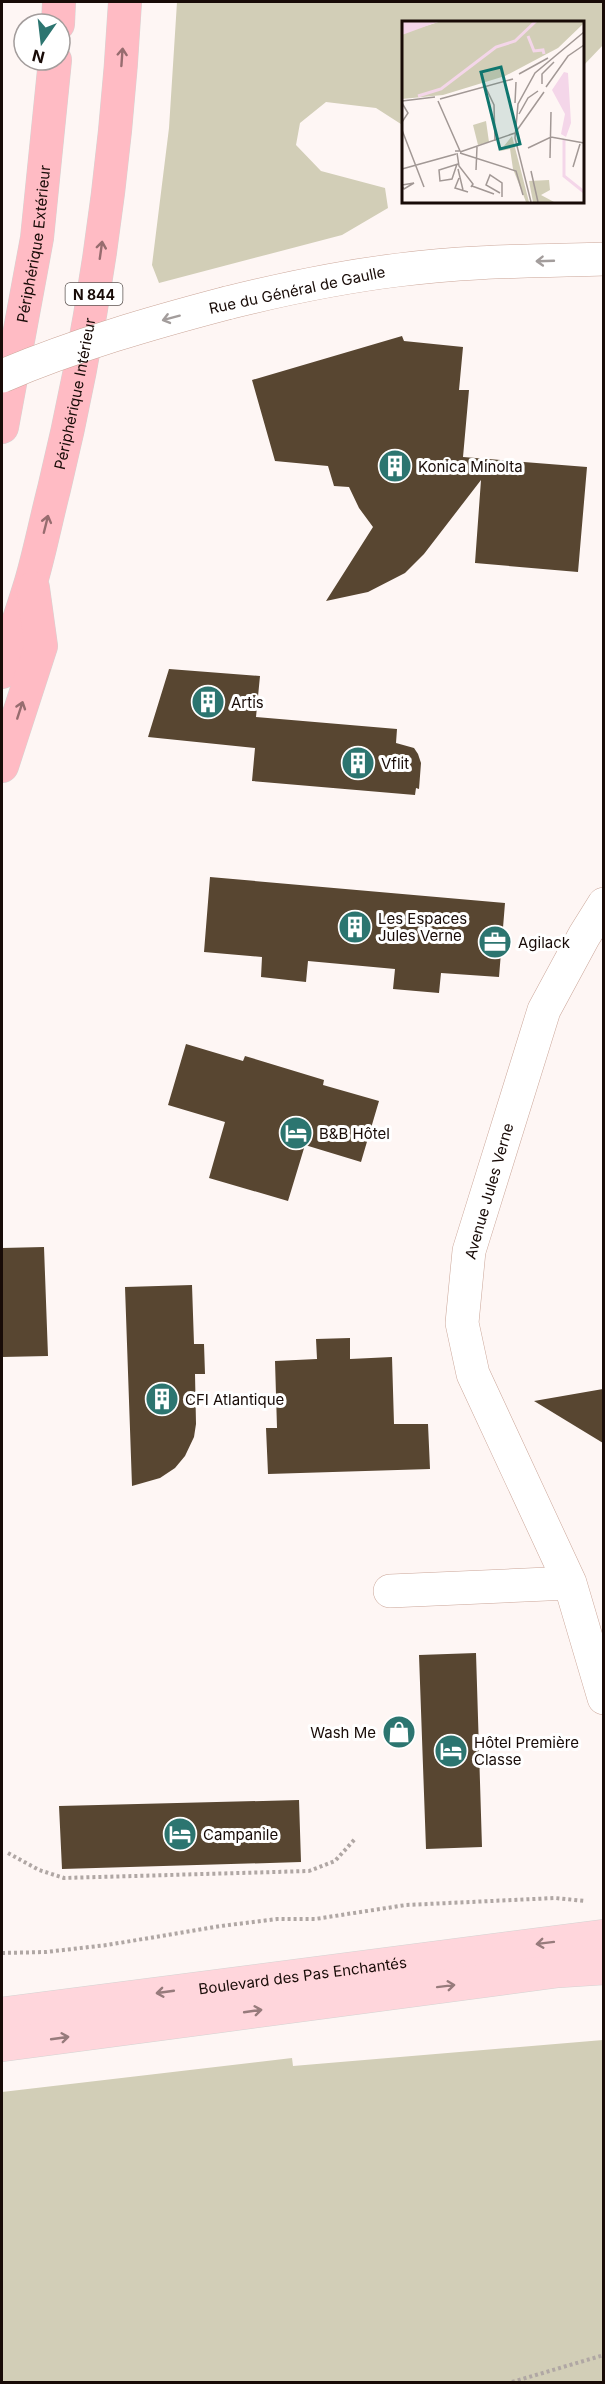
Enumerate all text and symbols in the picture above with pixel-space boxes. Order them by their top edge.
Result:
north arrow [12,12,72,72]
inset map [402,21,584,202]
text: N [30,45,47,68]
one-way arrow [117,47,128,67]
street label: Périphérique Extérieur [12,164,54,324]
one-way arrow [96,241,107,261]
one-way arrow [536,255,556,266]
street label: Rue du Général de Gaulle [207,262,387,318]
road number: N 844 [66,283,122,305]
one-way arrow [162,313,181,324]
street label: Périphérique Intérieur [50,316,99,471]
building icon: Konica Minolta [377,448,413,484]
place label: Konica Minolta [418,457,523,476]
one-way arrow [40,515,52,534]
building icon: Artis [190,684,226,720]
place label: Artis [231,693,264,712]
one-way arrow [15,701,26,720]
building icon: Vflit [340,745,376,781]
place label: Vflit [381,754,409,773]
building icon: Les Espaces Jules Verne [337,909,373,945]
place label: Les Espaces Jules Verne [378,909,467,945]
office icon: Agilack [477,924,513,960]
place label: Agilack [518,933,571,952]
hotel icon: B&B Hôtel [278,1115,314,1151]
street label: Avenue Jules Verne [460,1121,518,1261]
place label: B&B Hôtel [319,1124,390,1143]
building icon: CFI Atlantique [144,1381,180,1417]
place label: CFI Atlantique [185,1390,284,1409]
shop icon: Wash Me [381,1714,417,1750]
place label: Wash Me [310,1723,376,1742]
hotel icon: Hôtel Première Classe [433,1733,469,1769]
place label: Hôtel Première Classe [474,1733,579,1769]
hotel icon: Campanile [162,1816,198,1852]
place label: Campanile [203,1825,278,1844]
one-way arrow [536,1938,556,1949]
street label: Boulevard des Pas Enchantés [197,1952,408,1998]
one-way arrow [436,1980,456,1991]
one-way arrow [155,1987,175,1998]
one-way arrow [242,2005,262,2016]
one-way arrow [49,2032,69,2043]

